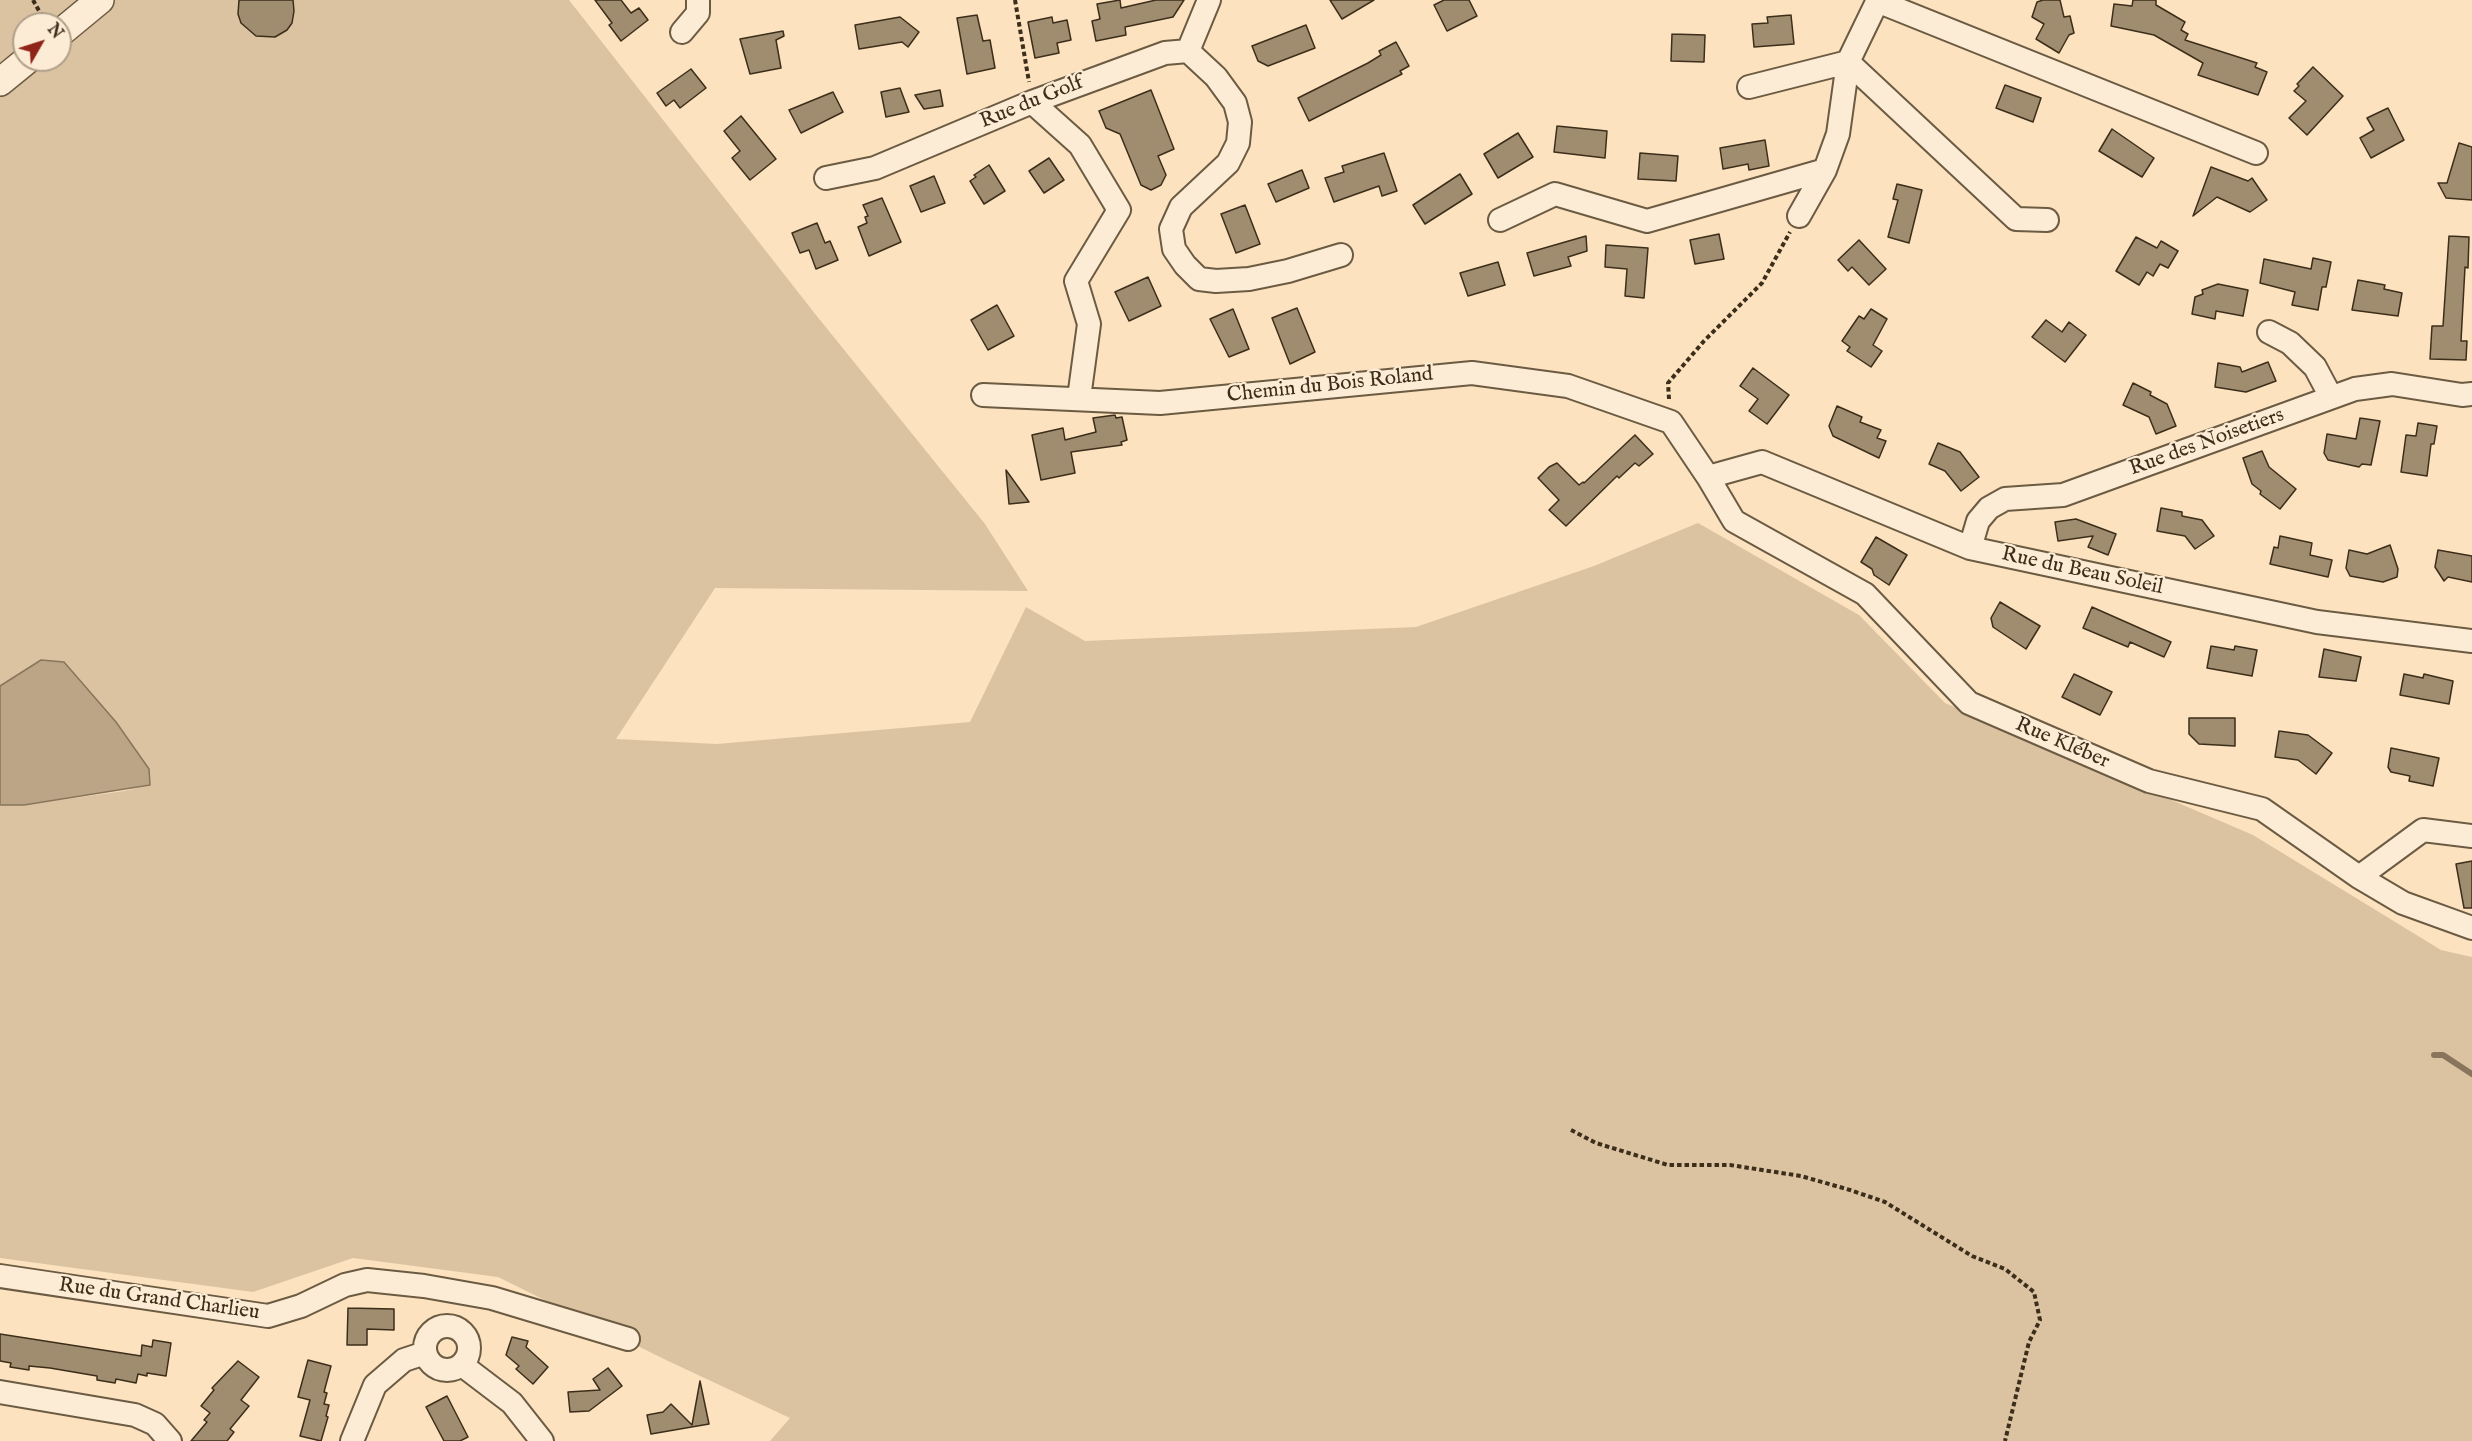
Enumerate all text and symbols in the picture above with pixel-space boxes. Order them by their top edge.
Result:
north arrow [12,12,72,72]
text: N [42,20,67,44]
street label: Rue du Golf [977,71,1087,135]
street label: Chemin du Bois Roland [1226,363,1434,409]
street label: Rue des Noisetiers [2126,403,2288,483]
street label: Rue du Beau Soleil [1999,543,2165,601]
street label: Rue Kléber [2011,713,2113,775]
street label: Rue du Grand Charlieu [57,1273,261,1327]

